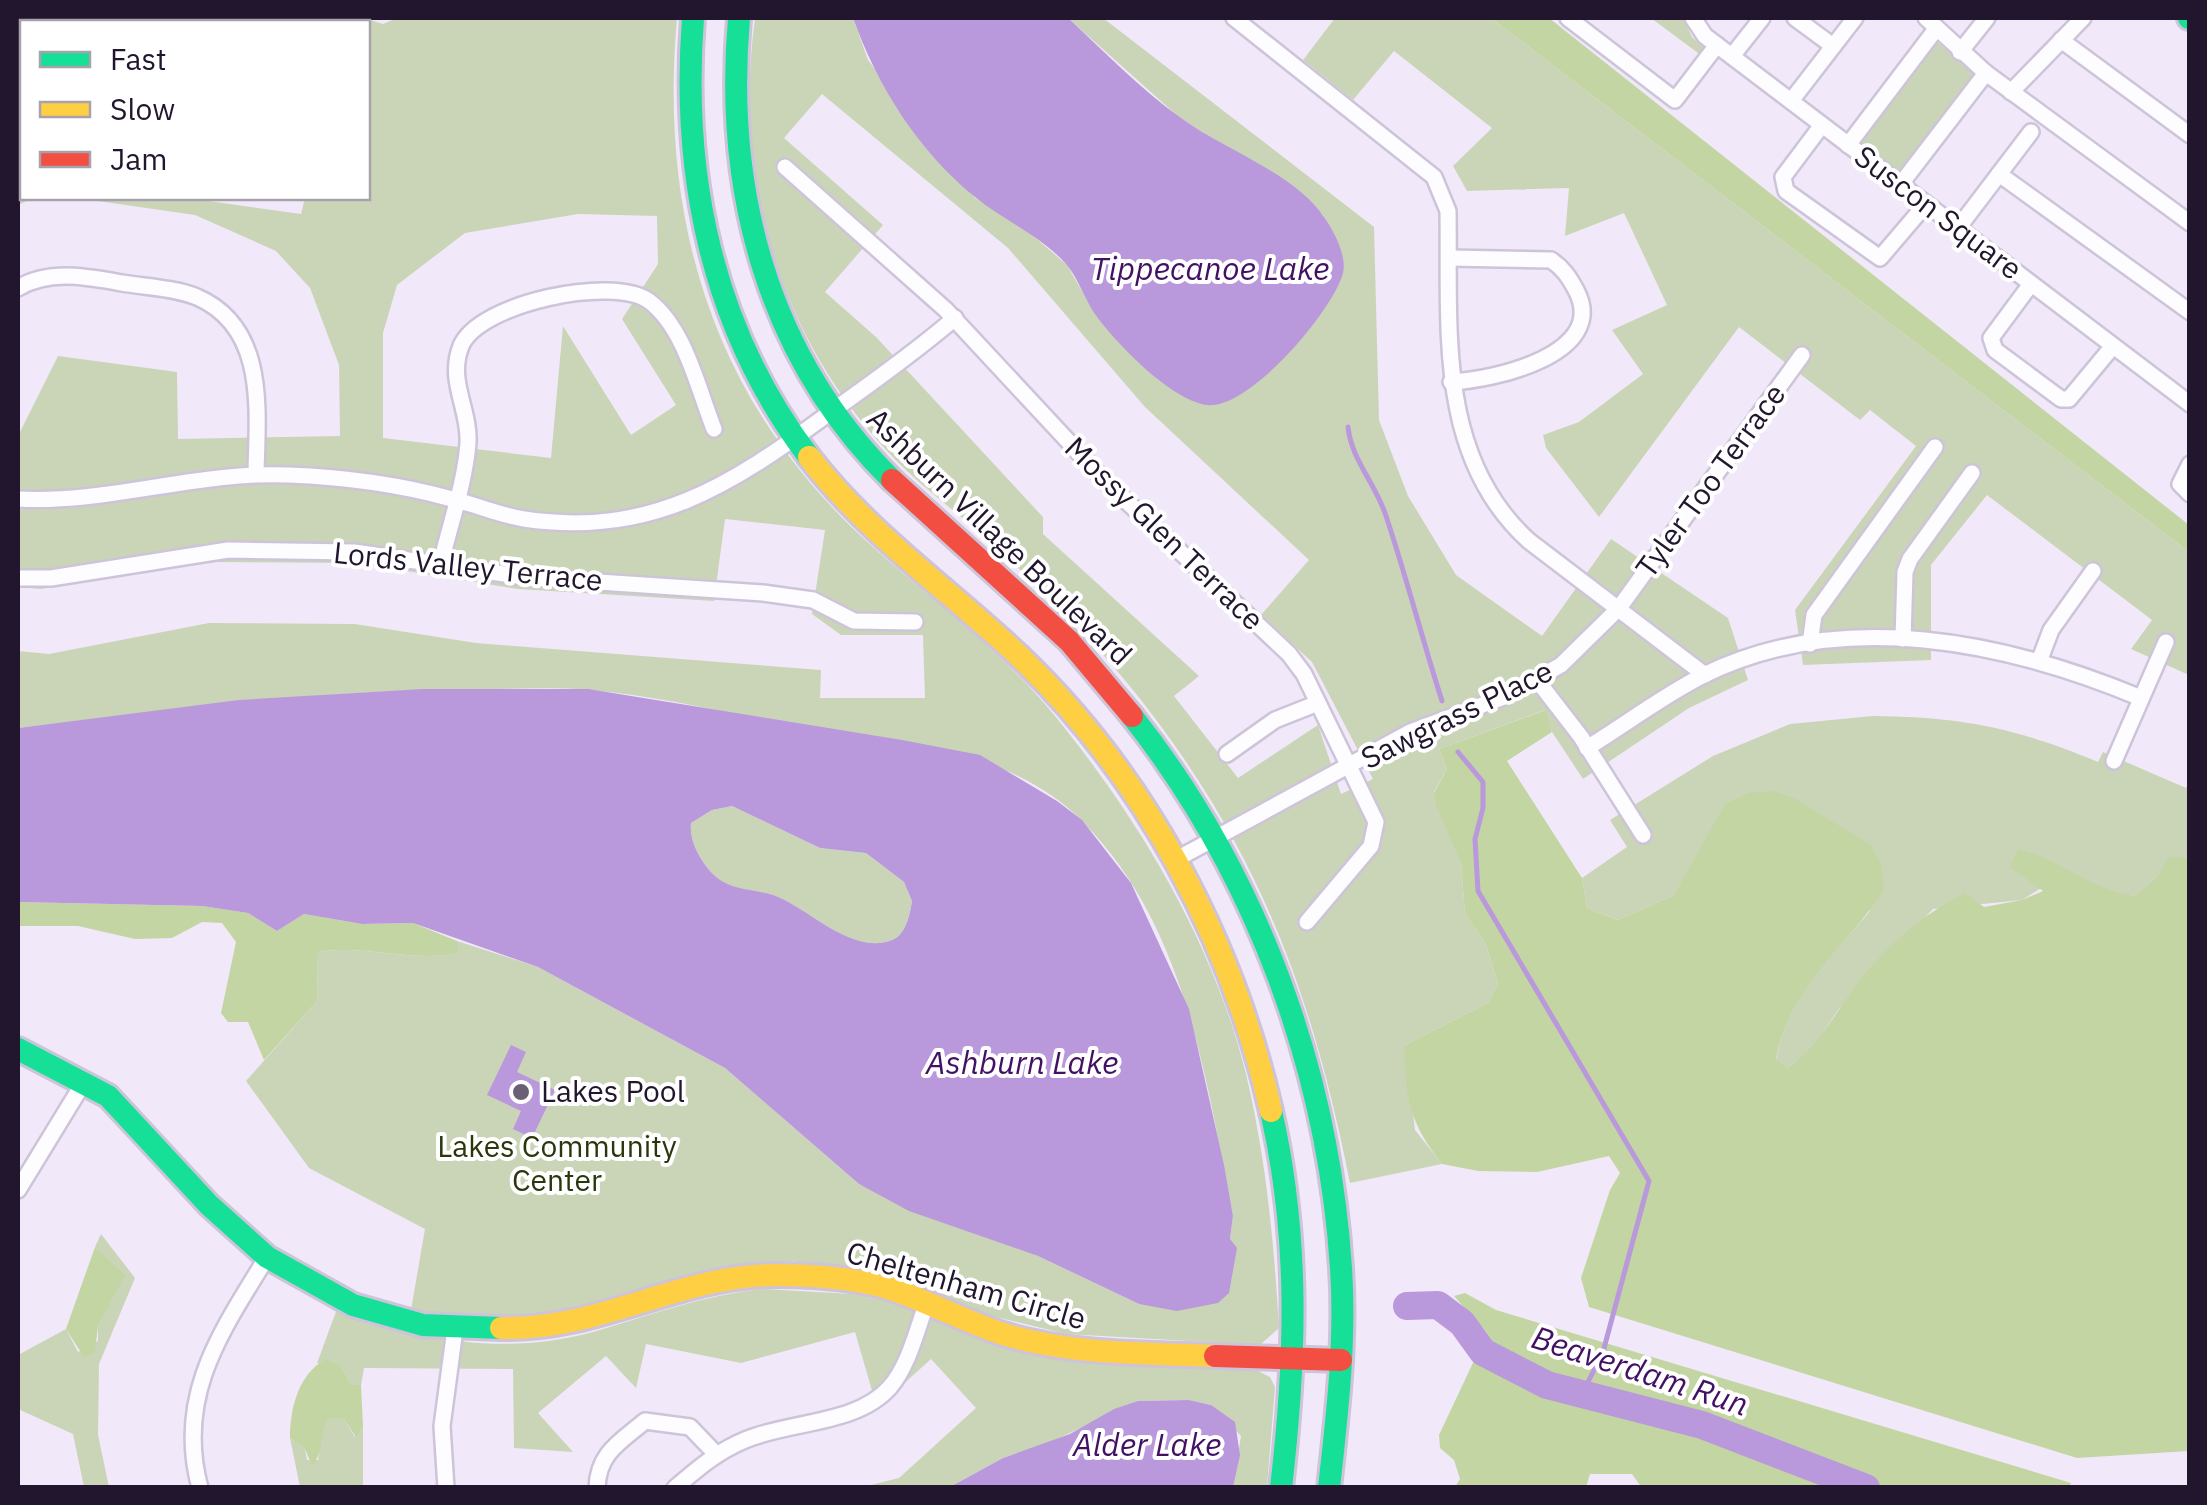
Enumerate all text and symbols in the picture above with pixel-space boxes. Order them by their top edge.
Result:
legend [20,20,370,200]
text: Fast [110,39,167,78]
text: Slow [110,89,175,128]
street label: Suscon Square [1847,136,2031,288]
text: Jam [110,139,168,178]
water label: Tippecanoe Lake [1091,247,1329,289]
street label: Tyler Too Terrace [1626,375,1793,585]
street label: Ashburn Village Boulevard [859,399,1141,673]
street label: Mossy Glen Terrace [1057,428,1273,638]
street label: Lords Valley Terrace [332,532,605,599]
street label: Sawgrass Place [1354,650,1559,777]
water label: Ashburn Lake [925,1041,1118,1083]
place label: Lakes Pool [541,1071,685,1110]
marker: Lakes Pool [510,1081,532,1103]
park label: Lakes Community Center [437,1126,677,1199]
street label: Cheltenham Circle [842,1232,1091,1337]
water label: Beaverdam Run [1527,1315,1754,1425]
water label: Alder Lake [1072,1423,1221,1465]

